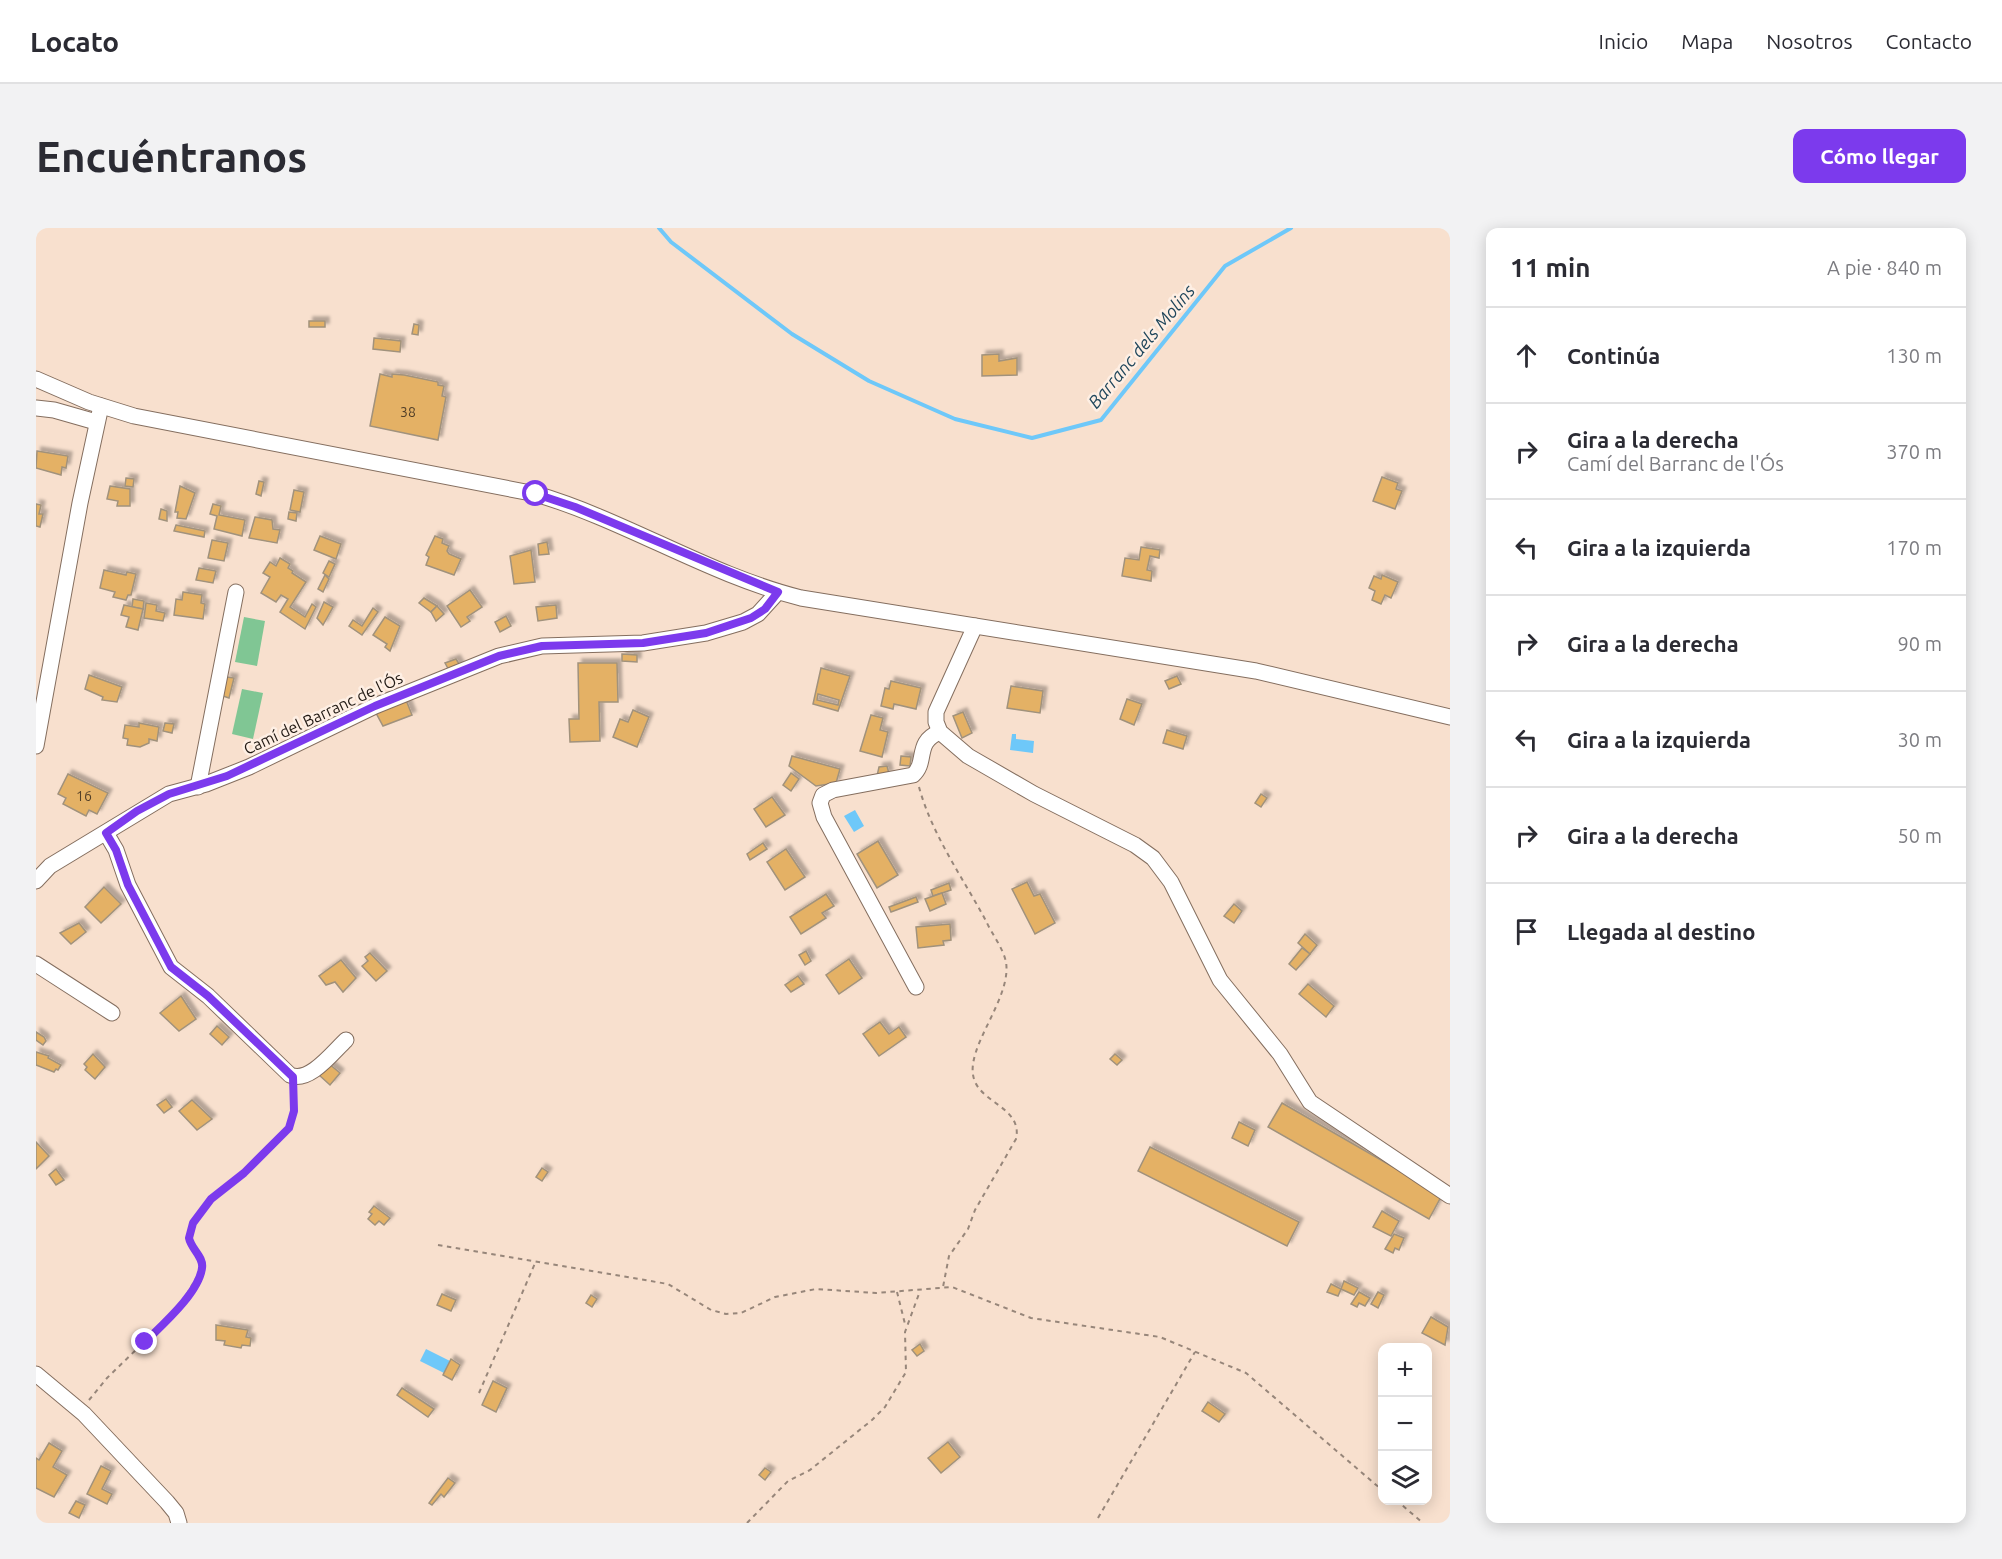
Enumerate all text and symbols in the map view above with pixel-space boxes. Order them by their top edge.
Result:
text: Locato [30,26,119,57]
text: Inicio [1599,29,1648,53]
text: Mapa [1681,29,1733,53]
text: Nosotros [1766,29,1853,53]
text: Contacto [1886,29,1972,53]
button: Cómo llegar [1793,129,1966,183]
text: Encuéntranos [36,133,307,180]
text: 11 min [1510,253,1590,282]
text: A pie · 840 m [1827,256,1942,279]
water label: Barranc dels Molins [1084,280,1199,412]
icon: ahead [1510,339,1543,372]
text: Continúa [1567,343,1660,368]
text: 130 m [1886,344,1942,367]
house number: 38 [400,404,416,420]
text: Gira a la derecha [1567,427,1739,452]
icon: right [1510,435,1543,468]
text: 370 m [1886,440,1942,463]
text: Camí del Barranc de l'Ós [1567,452,1784,475]
route start [522,480,548,506]
icon: left [1510,531,1543,564]
text: Gira a la izquierda [1567,535,1751,560]
text: 170 m [1886,536,1942,559]
icon: right [1510,627,1543,660]
text: Gira a la derecha [1567,631,1739,656]
text: 90 m [1898,632,1942,655]
street label: Camí del Barranc de l'Ós [240,667,405,758]
icon: left [1510,723,1543,756]
text: Gira a la izquierda [1567,727,1751,752]
text: 30 m [1898,728,1942,751]
house number: 16 [76,788,92,804]
icon: right [1510,819,1543,852]
text: Gira a la derecha [1567,823,1739,848]
text: 50 m [1898,824,1942,847]
icon: arrive [1510,915,1543,948]
text: Llegada al destino [1567,919,1755,944]
route end [131,1328,157,1354]
map controls [1378,1343,1432,1505]
button: + [1378,1343,1432,1397]
button: − [1378,1397,1432,1451]
button: layers [1378,1451,1432,1505]

